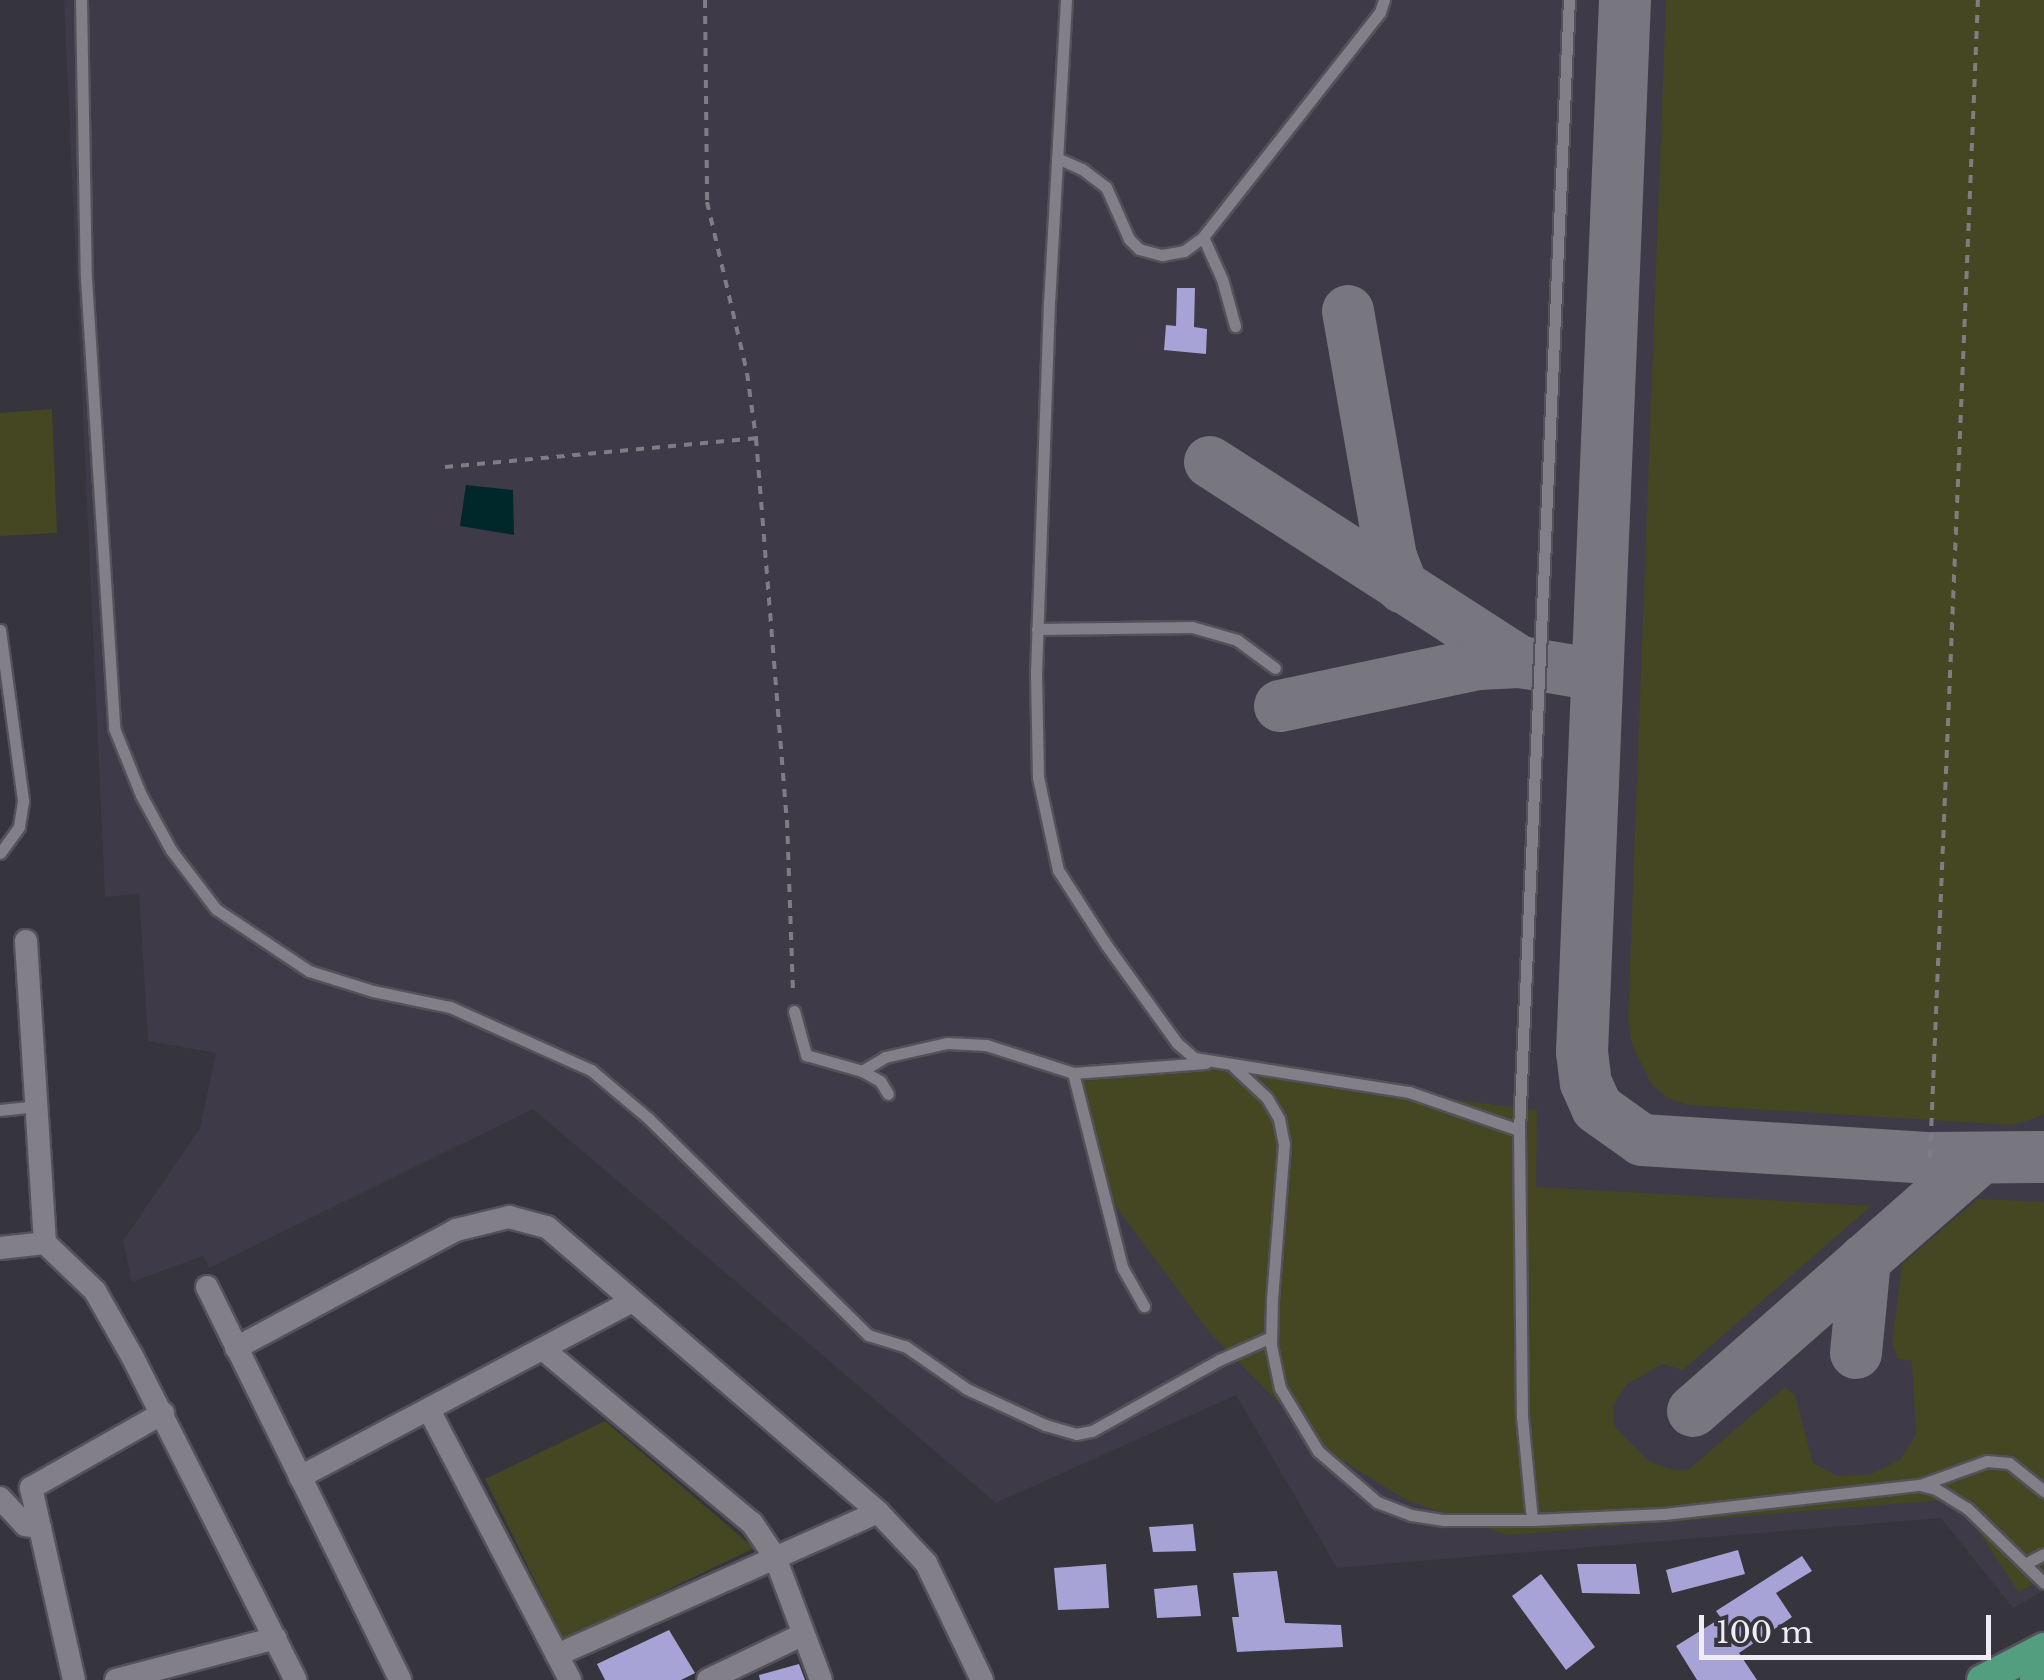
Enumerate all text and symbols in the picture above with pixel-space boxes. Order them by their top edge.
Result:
scale bar [1704,1595,1996,1657]
text: 100 m [1716,1614,1813,1651]

